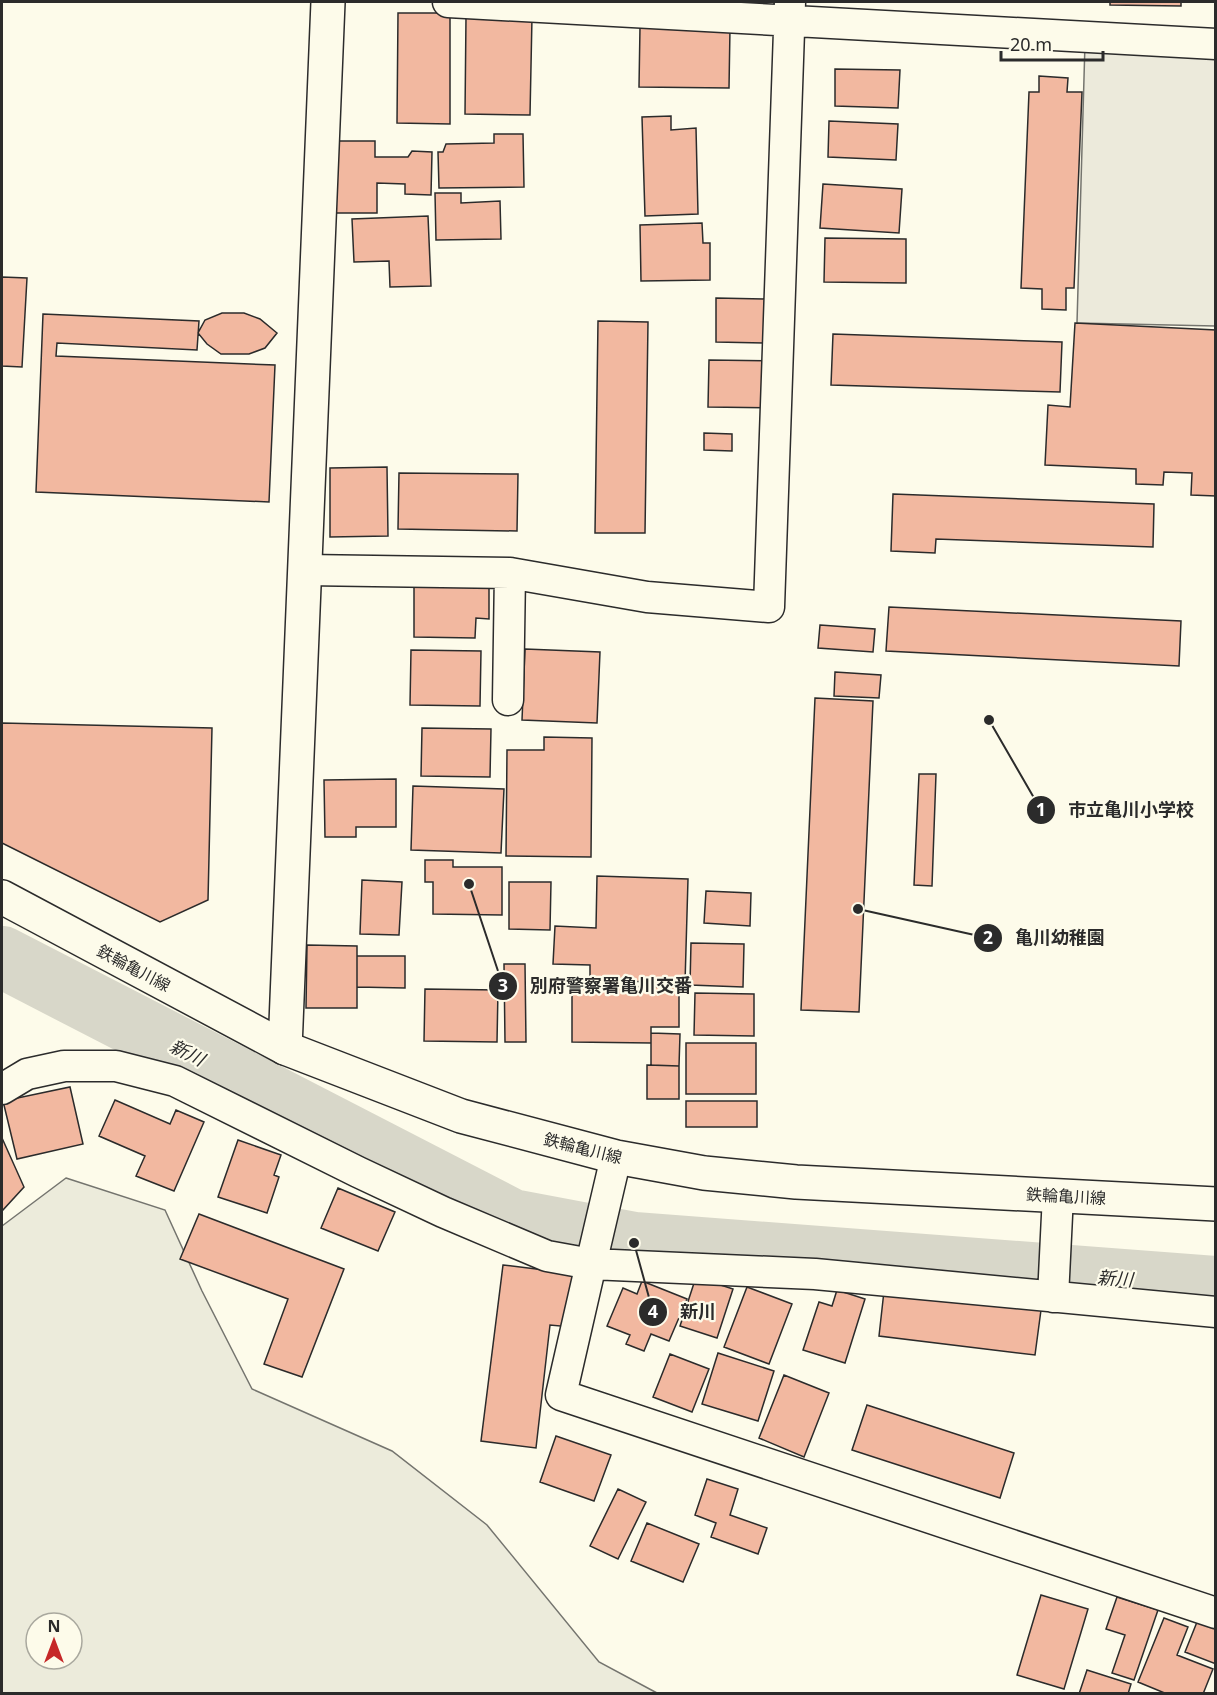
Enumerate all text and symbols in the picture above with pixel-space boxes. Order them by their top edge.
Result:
scale bar [1001,24,1103,62]
text: 20 m [1010,32,1052,56]
callout: 市立亀川小学校 [1026,792,1206,828]
text: 1 [1036,797,1046,821]
text: 市立亀川小学校 [1068,797,1194,821]
callout: 亀川幼稚園 [973,920,1117,956]
text: 2 [983,925,993,949]
text: 亀川幼稚園 [1015,925,1105,949]
street label: 鉄輪亀川線 [94,940,174,996]
callout: 別府警察署亀川交番 [488,968,704,1004]
text: 3 [498,973,508,997]
text: 別府警察署亀川交番 [530,973,692,997]
water label: 新川 [166,1033,211,1072]
street label: 鉄輪亀川線 [542,1128,624,1168]
street label: 鉄輪亀川線 [1025,1183,1107,1209]
water label: 新川 [1096,1265,1136,1291]
callout: 新川 [638,1294,728,1330]
text: 4 [648,1299,658,1323]
text: 新川 [680,1299,716,1323]
north arrow [24,1611,84,1671]
text: N [47,1615,61,1637]

